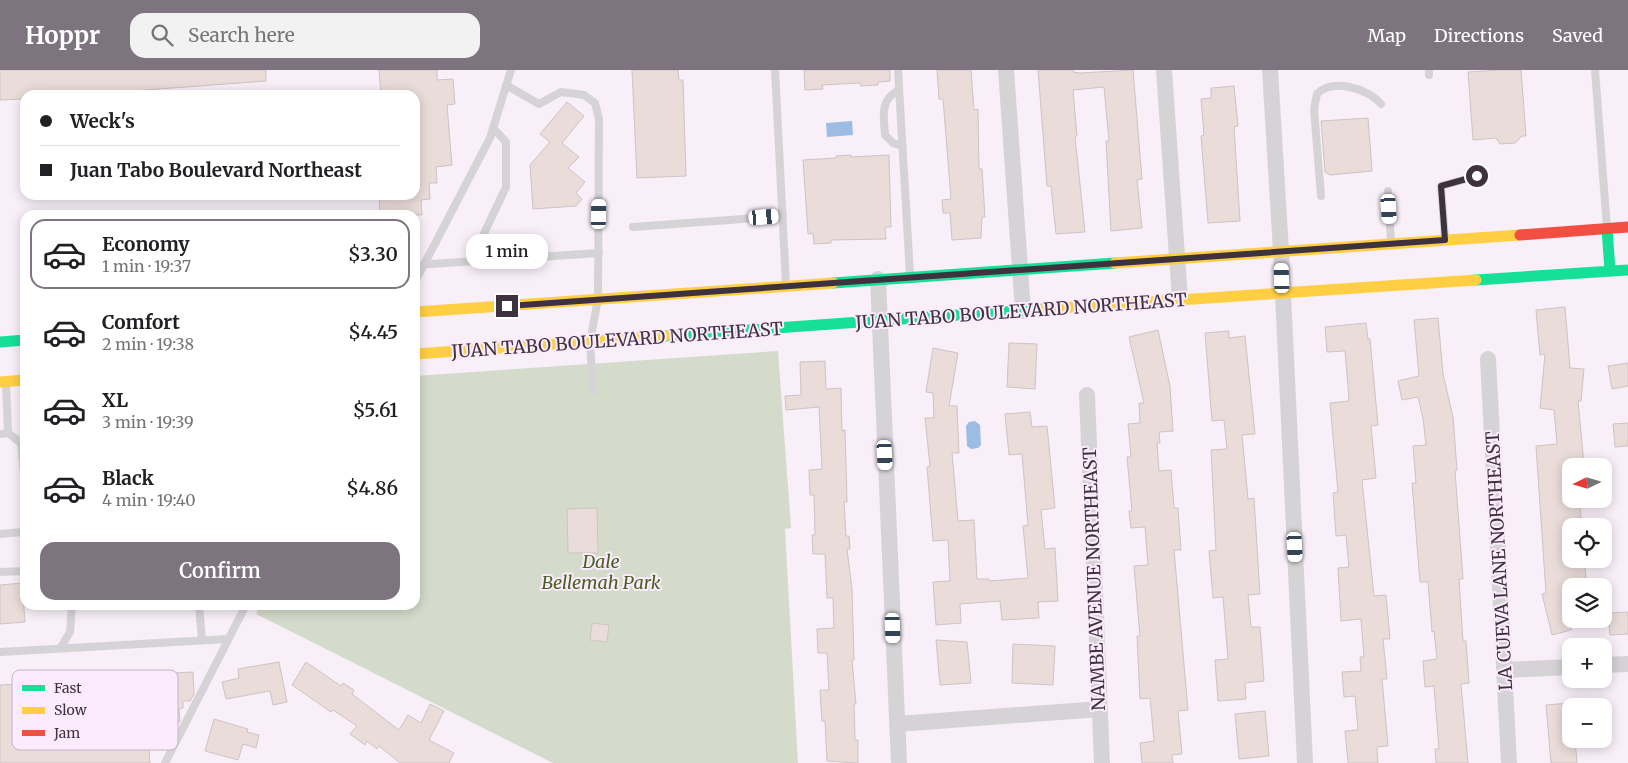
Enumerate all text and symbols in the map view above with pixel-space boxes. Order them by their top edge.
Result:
search box [130,13,480,58]
text: Hoppr [25,20,100,51]
icon: search [148,21,176,49]
text: Search here [188,23,295,47]
text: Map [1368,24,1406,47]
text: Directions [1434,24,1524,47]
text: Saved [1552,24,1603,47]
text: Weck's [70,109,135,133]
text: Juan Tabo Boulevard Northeast [70,158,362,182]
route start [1466,165,1488,187]
car [1380,194,1397,224]
car [591,199,606,229]
car [748,208,779,226]
icon: car [42,232,87,277]
text: Economy [102,232,190,256]
callout: 1 min [466,234,548,268]
text: 1 min [485,241,529,261]
text: $3.30 [348,242,398,266]
text: 1 min · 19:37 [102,256,191,276]
car [1273,263,1290,293]
street label: JUAN TABO BOULEVARD NORTHEAST [853,288,1188,334]
route end [496,295,518,317]
icon: car [42,310,87,355]
text: Comfort [102,310,180,334]
street label: JUAN TABO BOULEVARD NORTHEAST [449,317,784,363]
text: $4.45 [348,320,398,344]
text: 2 min · 19:38 [102,334,194,354]
icon: car [42,388,87,433]
text: XL [102,388,128,412]
text: $5.61 [353,398,398,422]
text: 3 min · 19:39 [102,412,194,432]
street label: LA CUEVA LANE NORTHEAST [1481,430,1517,691]
car [876,440,893,470]
street label: NAMBE AVENUE NORTHEAST [1078,446,1110,711]
north arrow [1562,458,1612,508]
map controls [1562,458,1612,748]
icon: car [42,466,87,511]
text: Black [102,466,154,490]
text: $4.86 [346,476,398,500]
text: 4 min · 19:40 [102,490,196,510]
button: locate [1562,518,1612,568]
car [1286,532,1303,562]
button: Confirm [40,542,400,600]
park label: Dale Bellemah Park [541,550,661,594]
button: layers [1562,578,1612,628]
car [884,613,901,643]
button: + [1562,638,1612,688]
legend [12,670,178,750]
text: Fast [54,679,82,697]
button: − [1562,698,1612,748]
text: Slow [54,701,87,719]
text: Jam [53,724,80,742]

